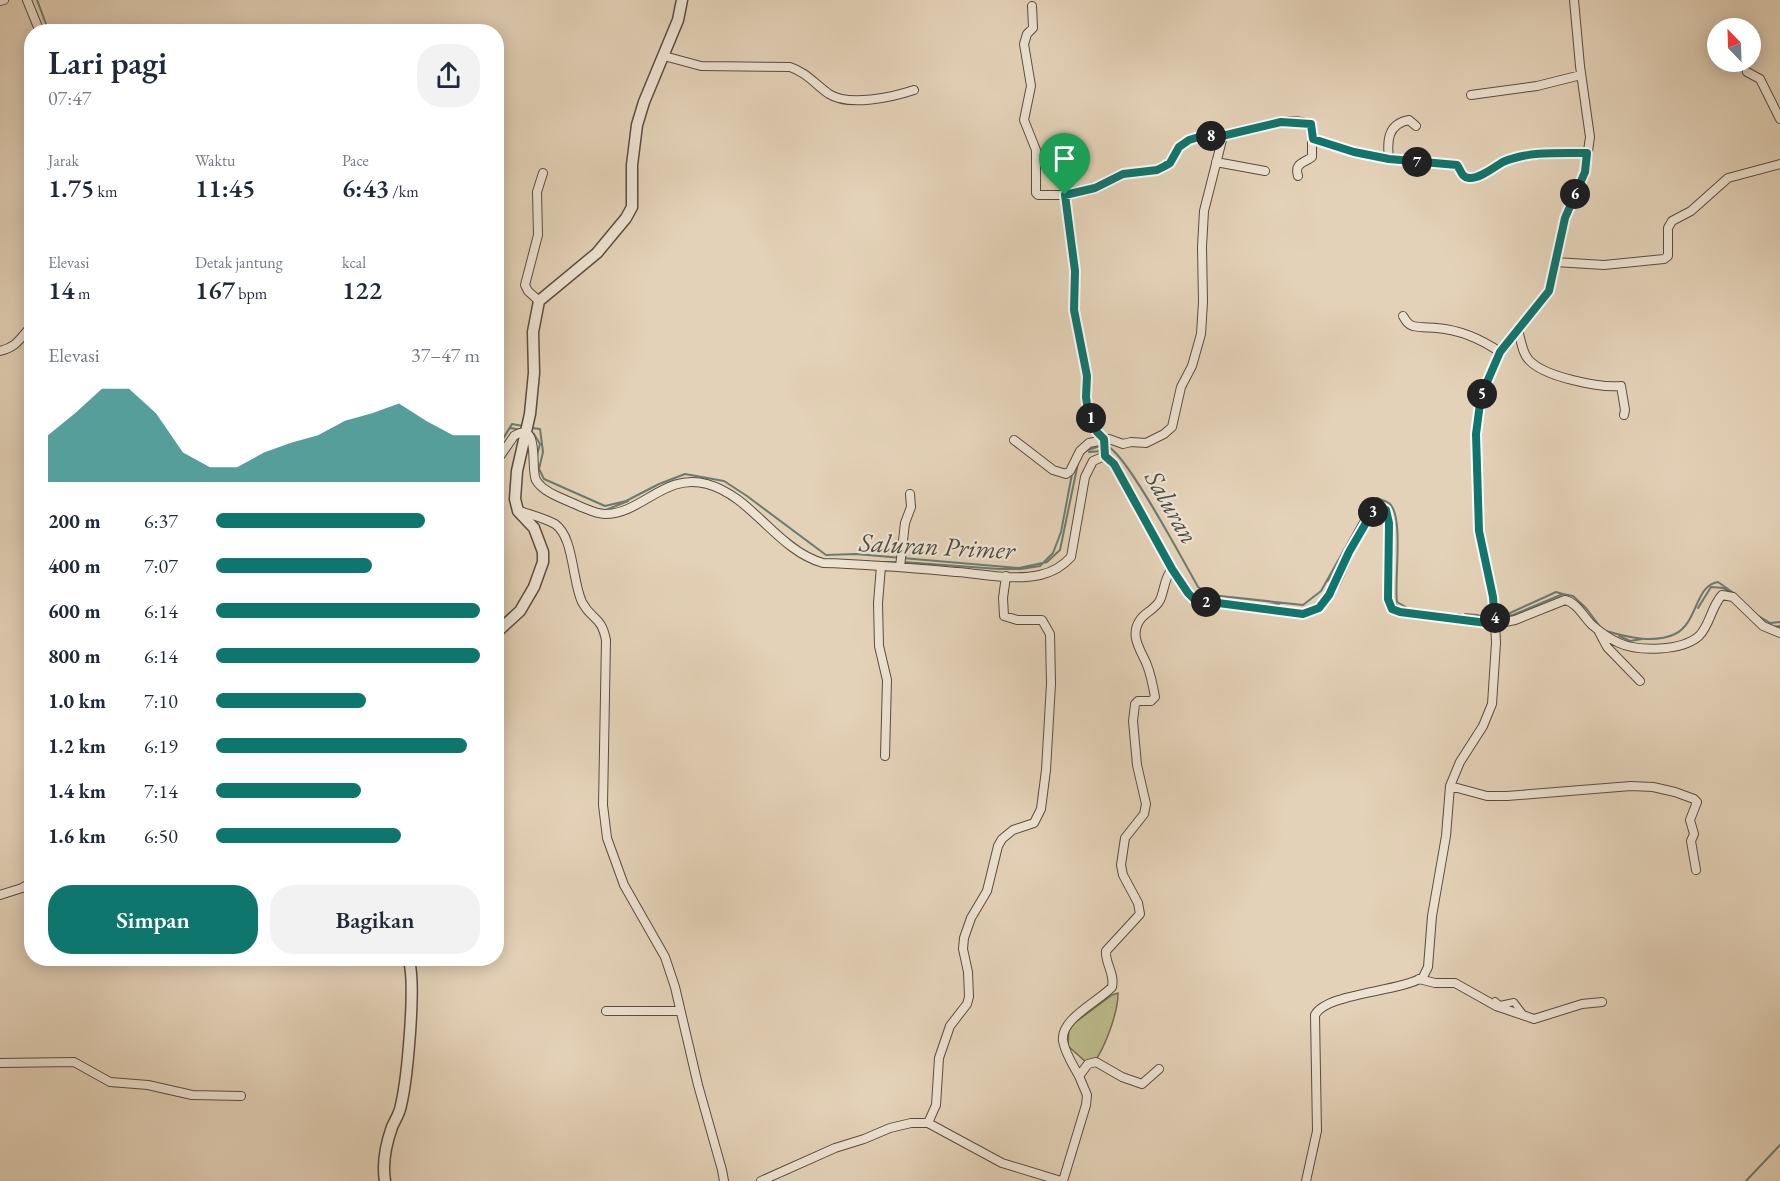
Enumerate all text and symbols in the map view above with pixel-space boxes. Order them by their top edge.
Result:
north arrow [1707,18,1761,72]
map controls [1707,18,1761,72]
text: Lari pagi [48,41,167,84]
button: share [417,44,480,107]
text: 07:47 [48,85,91,111]
pin: 8 [1196,121,1226,151]
text: 8 [1207,125,1215,146]
pin [1039,133,1090,195]
icon: arrive [1048,142,1081,175]
pin: 7 [1402,147,1432,177]
text: Jarak [48,150,79,171]
text: Waktu [195,150,235,171]
text: Pace [342,150,369,171]
text: 7 [1413,151,1421,172]
text: 1.75 [48,171,94,205]
text: 11:45 [195,171,255,205]
text: 6:43 [342,171,389,205]
pin: 6 [1560,179,1590,209]
text: km [94,181,117,202]
text: /km [389,181,419,202]
text: 6 [1571,183,1579,204]
text: Elevasi [48,252,89,273]
text: Detak jantung [195,252,283,273]
text: kcal [342,252,366,273]
text: 14 [48,273,75,307]
text: 167 [195,273,235,307]
text: 122 [342,273,382,307]
text: m [75,283,90,304]
text: bpm [235,283,267,304]
text: Elevasi [48,342,100,368]
text: 37–47 m [411,342,480,368]
pin: 5 [1467,379,1497,409]
text: 5 [1478,383,1486,404]
pin: 1 [1076,403,1106,433]
text: 1 [1087,407,1095,428]
water label: Saluran [1137,463,1207,550]
pin: 3 [1358,497,1388,527]
text: 3 [1369,501,1377,522]
text: 200 m [48,508,101,534]
text: 6:37 [144,508,178,534]
water label: Saluran Primer [857,525,1017,567]
text: 400 m [48,553,101,579]
text: 7:07 [144,553,178,579]
pin: 2 [1191,587,1221,617]
text: 2 [1202,591,1210,612]
text: 600 m [48,598,101,624]
text: 6:14 [144,598,178,624]
pin: 4 [1480,603,1510,633]
text: 4 [1491,607,1499,628]
text: 800 m [48,643,101,669]
text: 6:14 [144,643,178,669]
text: 1.0 km [48,688,106,714]
text: 7:10 [144,688,178,714]
text: 1.2 km [48,733,106,759]
text: 6:19 [144,733,178,759]
text: 1.4 km [48,778,106,804]
text: 7:14 [144,778,178,804]
text: 1.6 km [48,823,106,849]
text: 6:50 [144,823,178,849]
button: Simpan [48,885,258,954]
button: Bagikan [270,885,480,954]

